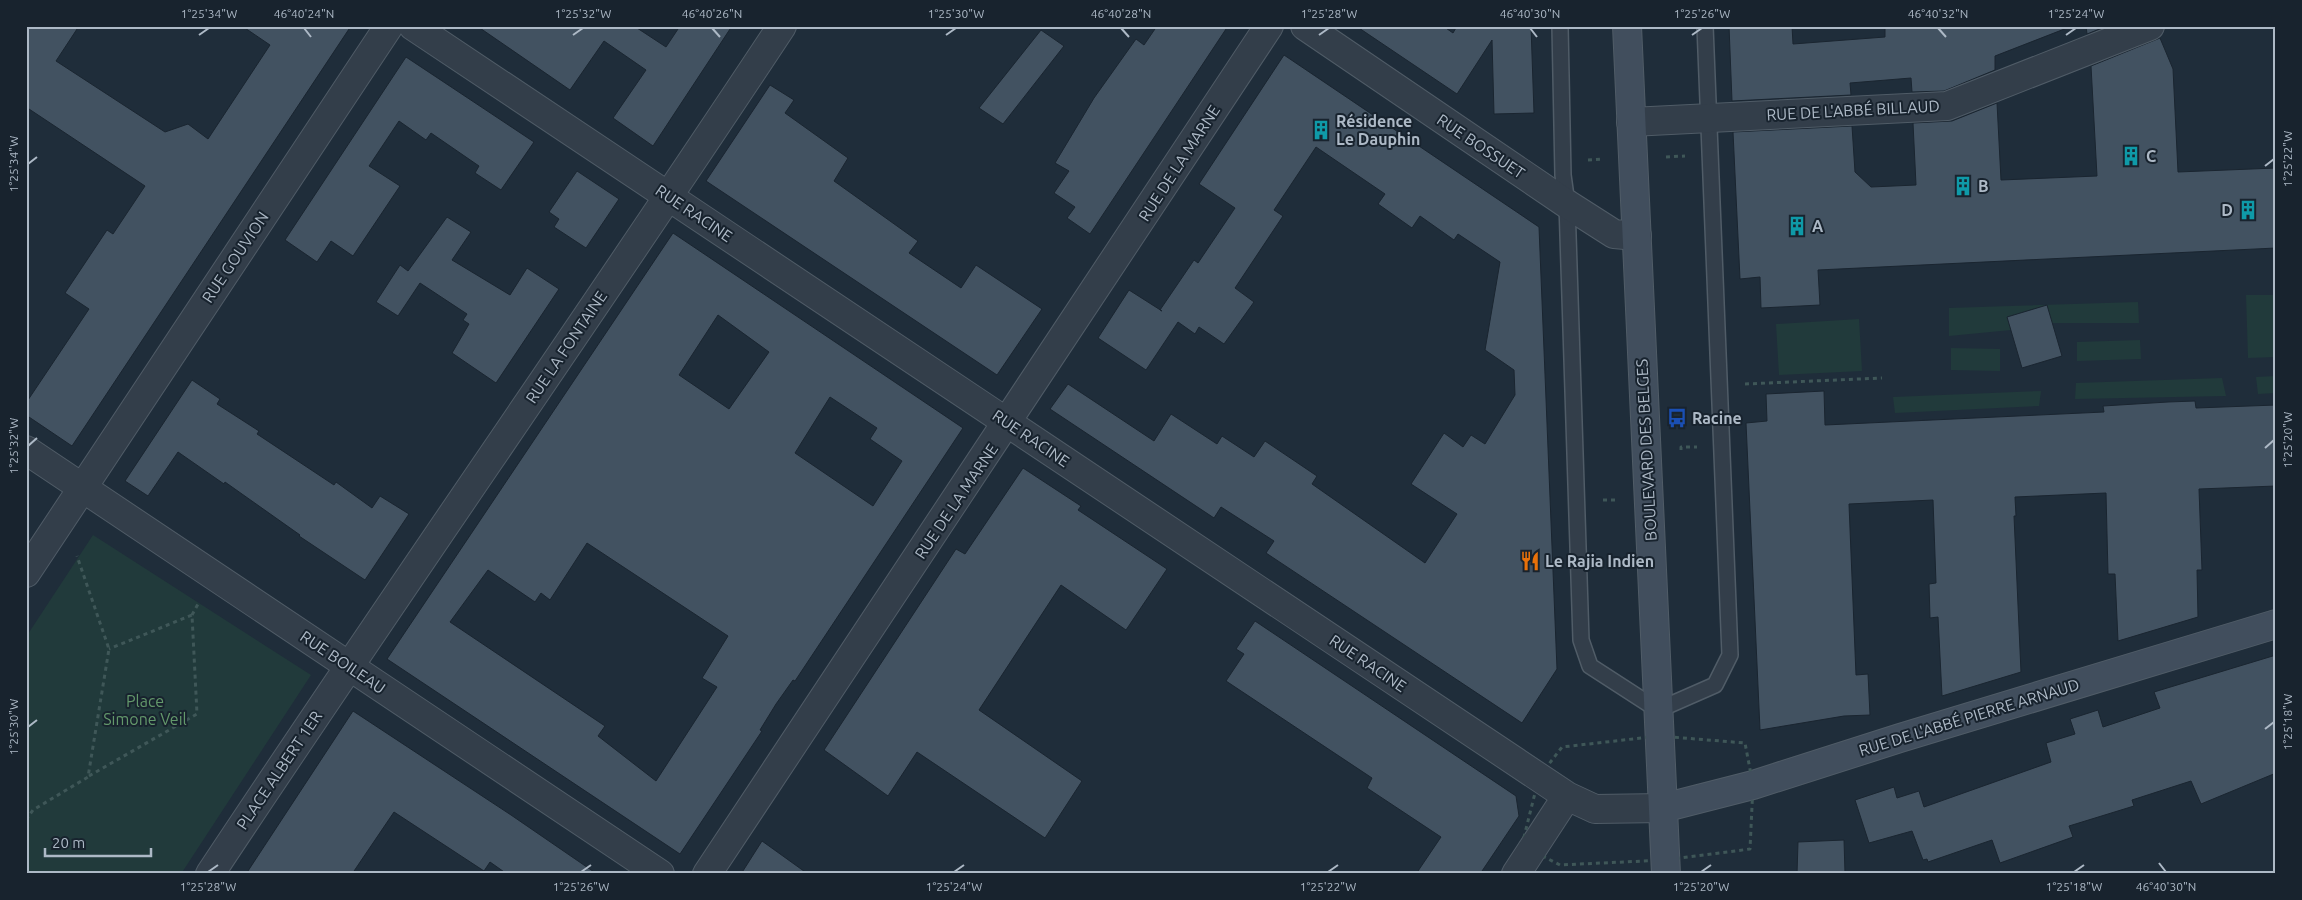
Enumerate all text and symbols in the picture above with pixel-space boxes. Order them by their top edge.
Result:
text: 1°25'34"W [181,7,237,20]
text: 46°40'24"N [274,7,334,20]
text: 1°25'32"W [555,7,611,20]
text: 46°40'26"N [682,7,742,20]
text: 1°25'30"W [928,7,984,20]
text: 46°40'28"N [1091,7,1151,20]
text: 1°25'28"W [1301,7,1357,20]
text: 46°40'30"N [1500,7,1560,20]
text: 1°25'26"W [1674,7,1730,20]
text: 46°40'32"N [1908,7,1968,20]
text: 1°25'24"W [2048,7,2104,20]
street label: RUE DE L'ABBÉ BILLAUD [1766,94,1940,124]
street label: RUE DE LA MARNE [1135,102,1223,224]
street label: RUE BOSSUET [1434,110,1528,182]
place label: Résidence Le Dauphin [1336,112,1420,148]
building icon: Résidence Le Dauphin [1310,119,1332,141]
text: 1°25'22"W [2281,131,2294,187]
text: 1°25'34"W [7,136,20,192]
building icon: C [2120,145,2142,167]
place label: C [2146,147,2156,165]
building icon: B [1952,175,1974,197]
place label: B [1978,177,1989,195]
street label: RUE RACINE [652,181,736,245]
building icon: D [2237,199,2259,221]
place label: D [2221,201,2233,219]
street label: RUE GOUVION [198,208,272,306]
building icon: A [1786,215,1808,237]
place label: A [1812,217,1824,235]
street label: RUE LA FONTAINE [522,288,610,406]
street label: BOULEVARD DES BELGES [1632,358,1660,542]
street label: RUE RACINE [989,406,1073,470]
bus stop icon: Racine [1666,407,1688,429]
place label: Racine [1692,409,1742,427]
text: 1°25'20"W [2281,412,2294,468]
text: 1°25'32"W [7,418,20,474]
street label: RUE DE LA MARNE [911,440,1001,562]
restaurant icon: Le Rajia Indien [1519,550,1541,572]
place label: Le Rajia Indien [1545,552,1654,570]
street label: RUE BOILEAU [297,627,389,697]
street label: RUE RACINE [1326,631,1410,695]
street label: RUE DE L'ABBÉ PIERRE ARNAUD [1856,673,2081,759]
park label: Place Simone Veil [103,692,187,728]
text: 1°25'18"W [2281,694,2294,750]
text: 1°25'30"W [7,699,20,755]
street label: PLACE ALBERT 1ER [233,707,325,833]
scale bar [45,825,151,857]
text: 20 m [52,834,85,851]
text: 1°25'28"W [180,880,236,893]
text: 1°25'26"W [553,880,609,893]
text: 1°25'24"W [926,880,982,893]
text: 1°25'22"W [1300,880,1356,893]
text: 1°25'20"W [1673,880,1729,893]
text: 1°25'18"W [2046,880,2102,893]
text: 46°40'30"N [2136,880,2196,893]

